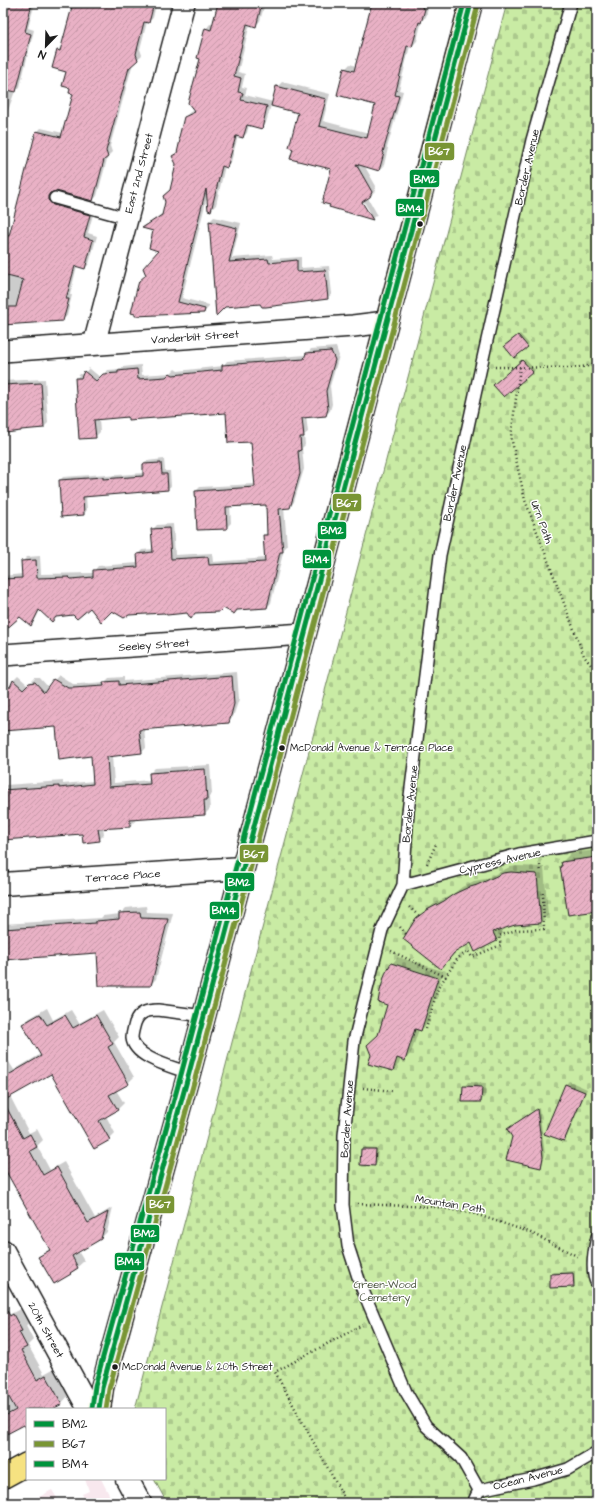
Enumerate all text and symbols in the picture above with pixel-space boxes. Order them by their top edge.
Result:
north arrow [26,26,66,66]
text: N [36,46,48,63]
street label: Border Avenue [511,127,543,207]
street label: East 2nd Street [121,131,157,215]
line badge: B67 [424,142,455,161]
text: B67 [428,144,450,159]
line badge: BM2 [409,169,440,188]
text: BM2 [413,172,437,187]
line badge: BM4 [395,198,425,217]
text: BM4 [398,201,423,216]
unlabelled marker [415,219,425,229]
street label: Vanderbilt Street [151,326,240,348]
street label: Border Avenue [440,443,470,523]
line badge: B67 [332,493,362,512]
text: B67 [336,496,358,511]
street label: Urn Path [527,498,557,546]
line badge: BM2 [317,521,347,540]
text: BM2 [320,523,344,538]
line badge: BM4 [302,549,332,569]
text: BM4 [305,552,330,567]
street label: Seeley Street [118,635,191,656]
place label: McDonald Avenue & Terrace Place [290,741,454,755]
marker: McDonald Avenue & Terrace Place [277,743,287,753]
street label: Border Avenue [398,764,422,844]
line badge: B67 [239,844,269,863]
street label: Cypress Avenue [458,844,542,879]
text: B67 [243,847,265,862]
street label: Terrace Place [85,866,161,886]
line badge: BM2 [224,872,255,892]
text: BM2 [227,875,251,890]
line badge: BM4 [209,901,240,920]
text: BM4 [212,903,237,918]
street label: Border Avenue [337,1080,357,1158]
street label: Mountain Path [414,1191,487,1217]
line badge: B67 [145,1195,175,1214]
text: B67 [149,1197,171,1212]
line badge: BM2 [130,1224,160,1243]
text: BM2 [133,1226,157,1241]
line badge: BM4 [114,1252,145,1271]
text: BM4 [117,1254,142,1269]
park label: Green-Wood Cemetery [354,1277,417,1306]
street label: 20th Street [25,1299,68,1361]
place label: McDonald Avenue & 20th Street [122,1360,273,1374]
marker: McDonald Avenue & 20th Street [110,1362,120,1372]
legend [26,1408,166,1480]
text: BM2 [62,1416,87,1433]
text: B67 [62,1436,86,1453]
text: BM4 [62,1456,89,1473]
street label: Ocean Avenue [491,1462,565,1494]

